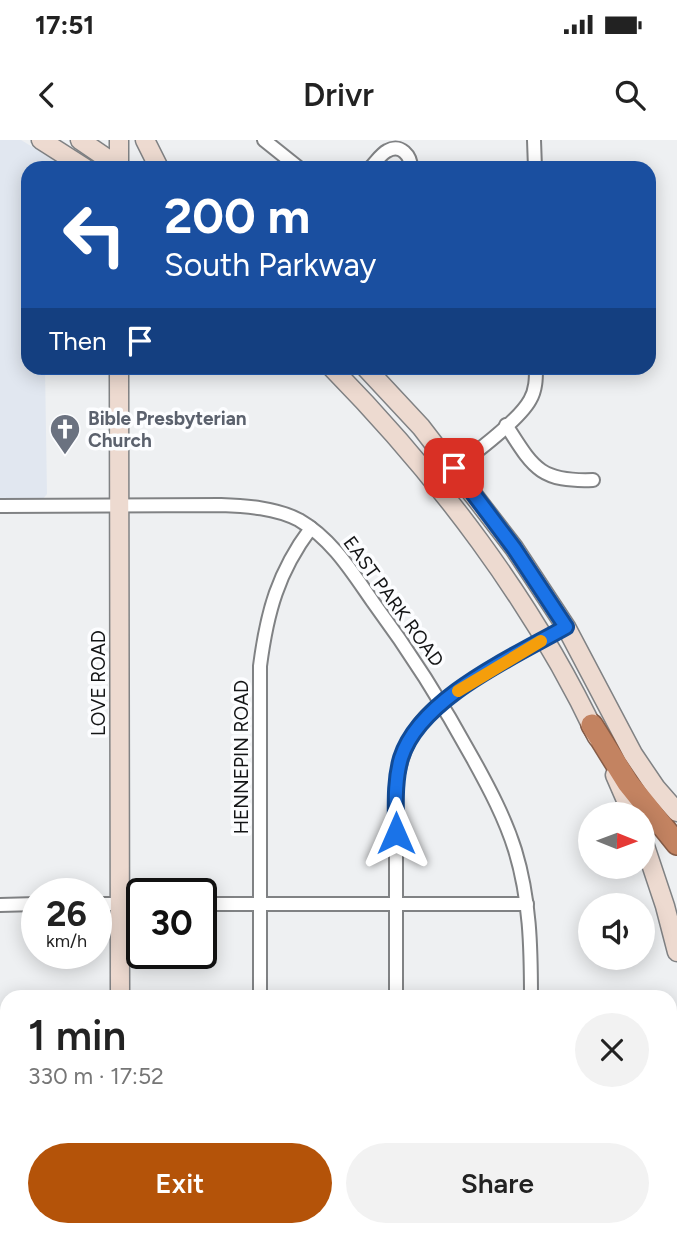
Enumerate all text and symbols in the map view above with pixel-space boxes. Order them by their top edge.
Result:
text: 17:51 [35,9,94,41]
icon: back [28,76,66,114]
text: Drivr [303,76,374,114]
icon: search [611,76,649,114]
text: 200 m [164,186,310,245]
icon: left [49,189,140,280]
text: South Parkway [164,246,376,284]
icon: arrive [121,322,159,360]
text: Then [49,325,107,357]
place label: Bible Presbyterian Church [88,407,247,452]
church icon: Bible Presbyterian Church [48,412,82,456]
pin [424,438,484,498]
icon: arrive [435,449,473,487]
street label: EAST PARK ROAD [339,532,449,671]
street label: LOVE ROAD [87,630,110,736]
street label: HENNEPIN ROAD [230,680,253,834]
position arrow [359,796,433,870]
north arrow [578,802,654,878]
map controls [578,802,655,970]
speed limit sign: 30 [126,878,217,969]
text: 26 [46,893,87,935]
button: sound [578,893,655,970]
text: km/h [46,930,87,952]
text: 1 min [28,1010,126,1061]
button: close [575,1013,649,1087]
text: 330 m · 17:52 [28,1062,164,1090]
button: Exit [28,1143,332,1223]
button: Share [346,1143,649,1223]

